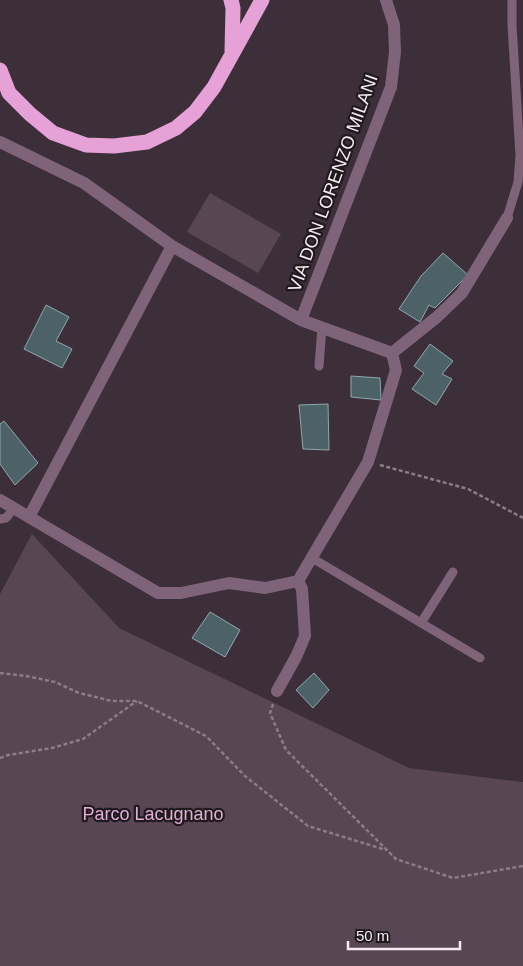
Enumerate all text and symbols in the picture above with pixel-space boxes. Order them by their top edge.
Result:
street label: VIA DON LORENZO MILANI [284,71,382,295]
park label: Parco Lacugnano [82,804,224,824]
scale bar [348,918,460,950]
text: 50 m [356,927,389,944]

